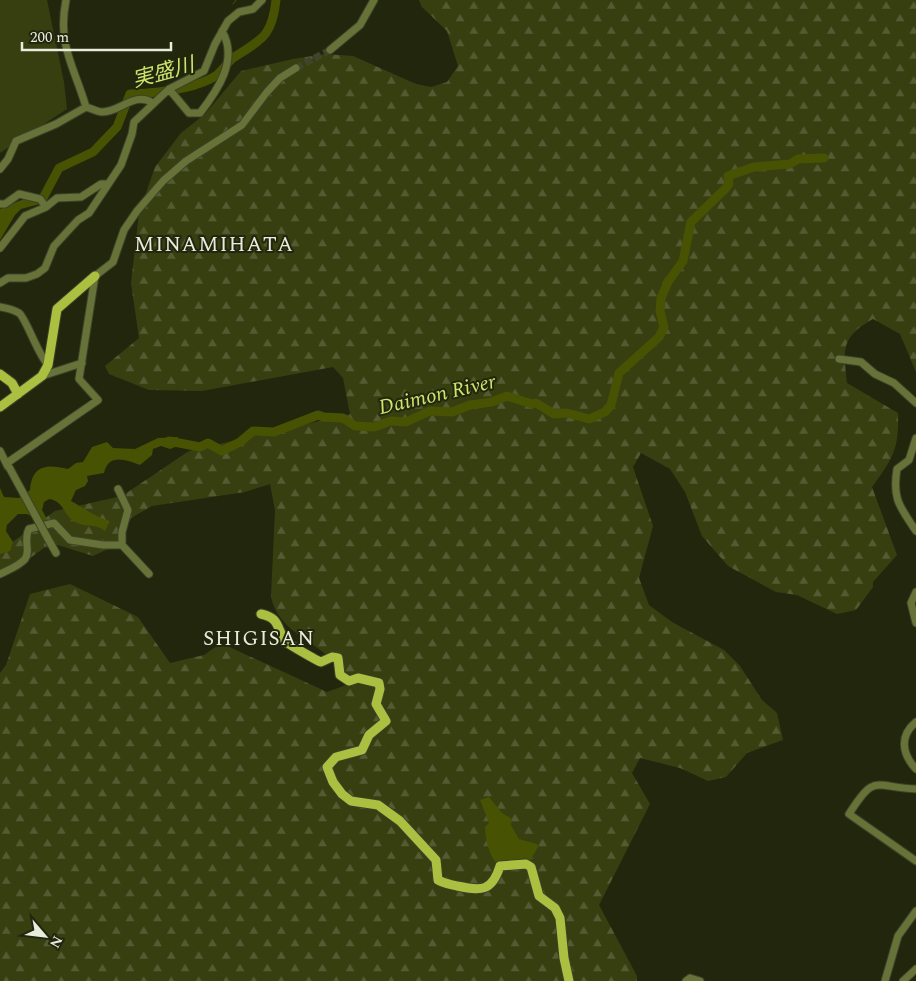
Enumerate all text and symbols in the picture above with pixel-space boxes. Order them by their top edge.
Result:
scale bar [22,20,171,52]
text: 200 m [30,26,69,49]
water label: 実盛川 [129,49,200,97]
district label: MINAMIHATA [134,229,294,261]
water label: Daimon River [375,366,500,424]
district label: SHIGISAN [203,623,315,655]
north arrow [20,911,70,961]
text: N [44,932,68,952]

